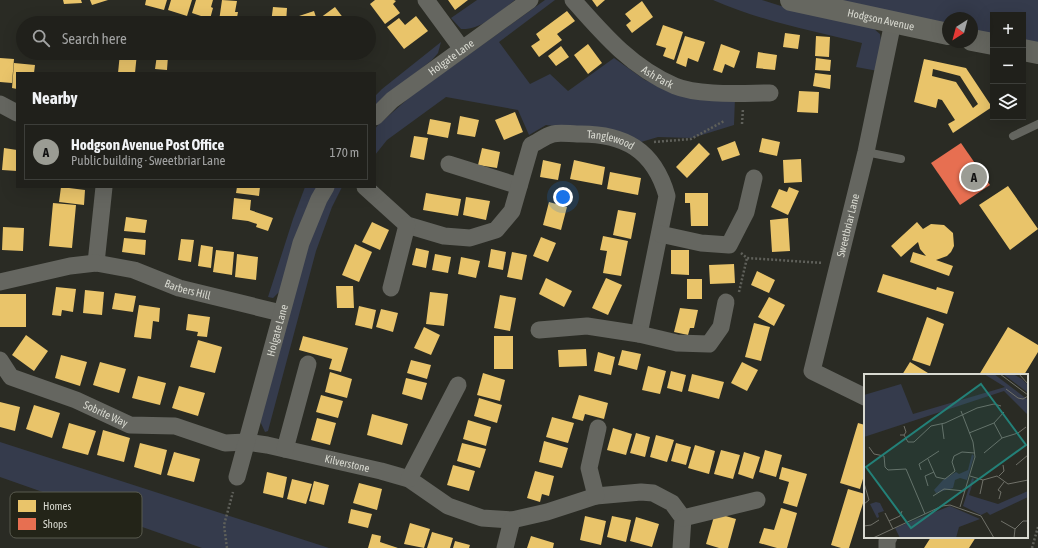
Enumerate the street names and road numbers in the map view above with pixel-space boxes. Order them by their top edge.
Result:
street label: Hodgson Avenue [846,6,915,33]
street label: Holgate Lane [426,37,476,78]
street label: Ash Park [639,63,675,91]
street label: Tanglewood [587,128,637,152]
street label: Sweetbriar Lane [834,193,861,258]
street label: Barbers Hill [163,277,212,302]
street label: Holgate Lane [264,303,290,358]
street label: Sobrite Way [82,398,130,429]
street label: Kilverstone [323,452,371,474]

